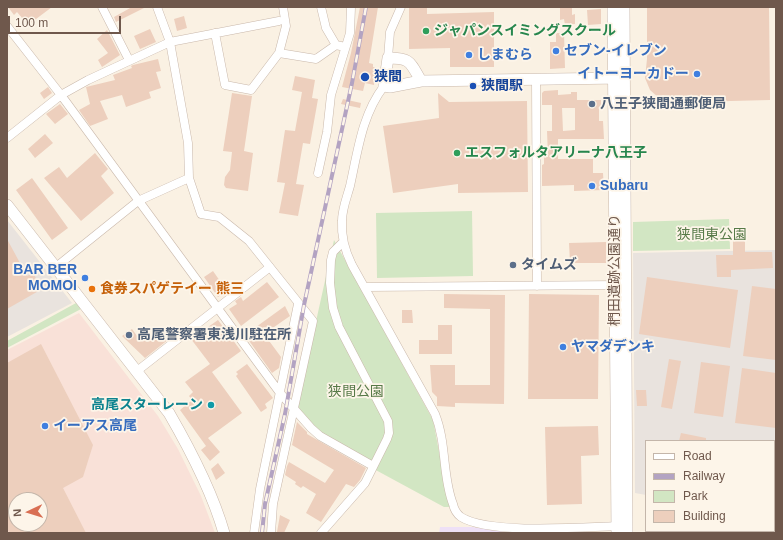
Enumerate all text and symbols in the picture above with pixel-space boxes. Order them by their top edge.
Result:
scale bar [10,8,123,34]
text: 100 m [15,16,48,30]
place label: ジャパンスイミングスクール [434,23,616,39]
marker: ジャパンスイミングスクール [421,26,431,36]
place label: セブン-イレブン [564,43,667,59]
marker: セブン-イレブン [551,46,561,56]
place label: しまむら [477,47,533,63]
marker: しまむら [464,50,474,60]
place label: イトーヨーカドー [577,66,689,82]
place label: 狭間 [374,69,402,85]
marker: イトーヨーカドー [692,69,702,79]
marker: 狭間 [359,71,371,83]
place label: 狭間駅 [481,78,523,94]
marker: 狭間駅 [468,81,478,91]
place label: 八王子狭間通郵便局 [600,96,726,112]
marker: 八王子狭間通郵便局 [587,99,597,109]
place label: エスフォルタアリーナ八王子 [465,145,647,161]
marker: エスフォルタアリーナ八王子 [452,148,462,158]
place label: Subaru [600,178,648,194]
marker: Subaru [587,181,597,191]
street label: 椚田遺跡公園通り [607,214,623,326]
park label: 狭間東公園 [677,227,747,243]
place label: タイムズ [521,257,577,273]
marker: タイムズ [508,260,518,270]
place label: BAR BER MOMOI [13,262,77,294]
marker: BAR BER MOMOI [80,273,90,283]
place label: 食券スパゲテイー 熊三 [100,281,244,297]
marker: 食券スパゲテイー 熊三 [87,284,97,294]
place label: 高尾警察署東浅川駐在所 [137,327,291,343]
marker: 高尾警察署東浅川駐在所 [124,330,134,340]
place label: ヤマダデンキ [571,339,655,355]
marker: ヤマダデンキ [558,342,568,352]
park label: 狭間公園 [328,384,384,400]
place label: 高尾スターレーン [91,397,203,413]
marker: 高尾スターレーン [206,400,216,410]
place label: イーアス高尾 [53,418,137,434]
marker: イーアス高尾 [40,421,50,431]
legend [645,440,775,532]
text: Road [683,449,712,463]
text: Railway [683,469,725,483]
text: Park [683,489,708,503]
north arrow [8,492,48,532]
text: N [11,508,23,517]
text: Building [683,509,726,523]

